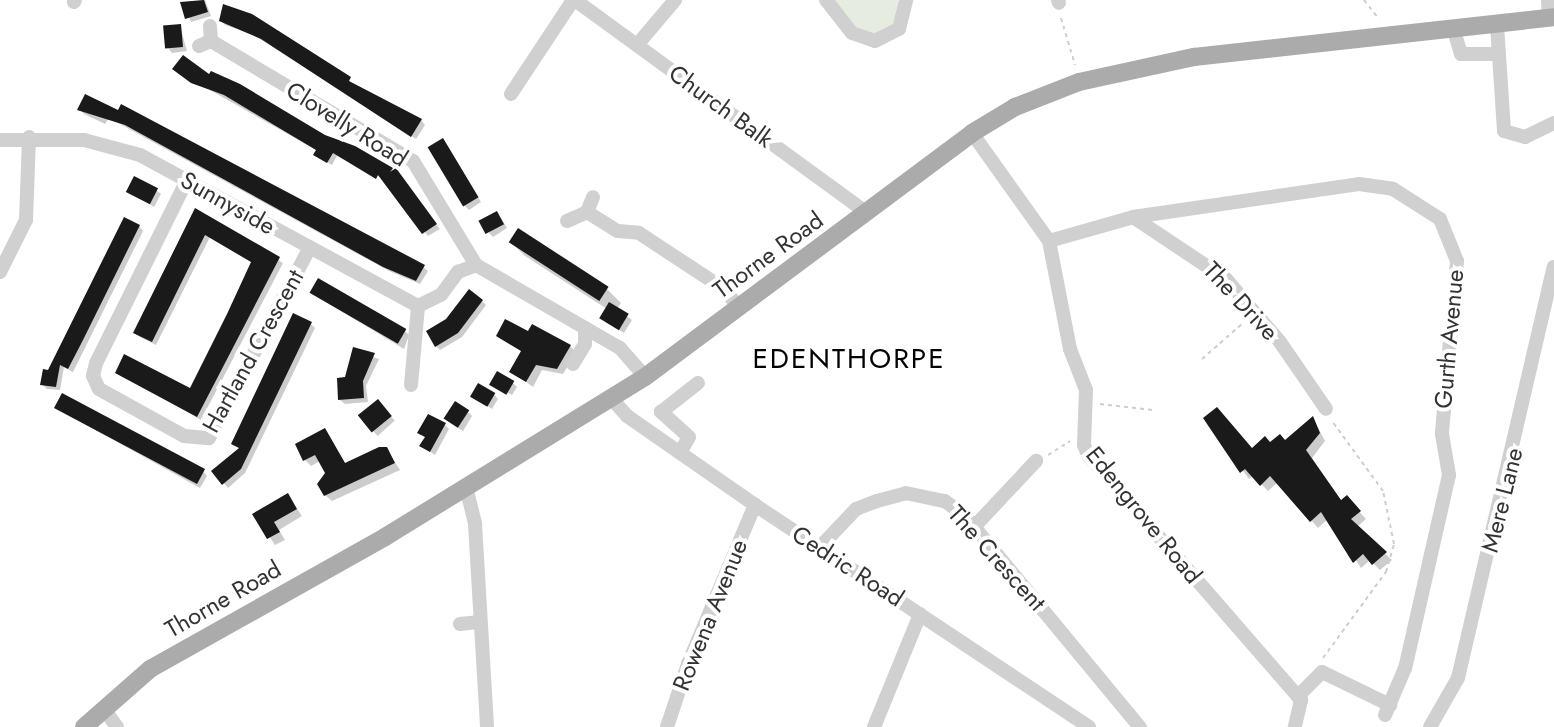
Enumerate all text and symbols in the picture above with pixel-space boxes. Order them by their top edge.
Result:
street label: Church Balk [663,59,779,153]
street label: Clovelly Road [281,75,413,173]
street label: Sunnyside [176,165,280,241]
street label: Thorne Road [707,205,829,305]
street label: The Drive [1198,256,1284,346]
street label: Hartland Crescent [196,265,310,437]
street label: Gurth Avenue [1429,268,1469,410]
district label: EDENTHORPE [752,342,946,376]
street label: Edengrove Road [1080,441,1208,589]
street label: Mere Lane [1475,445,1529,555]
street label: The Crescent [942,499,1052,617]
street label: Cedric Road [787,519,909,613]
street label: Rowena Avenue [667,535,753,695]
street label: Thorne Road [160,554,286,644]

